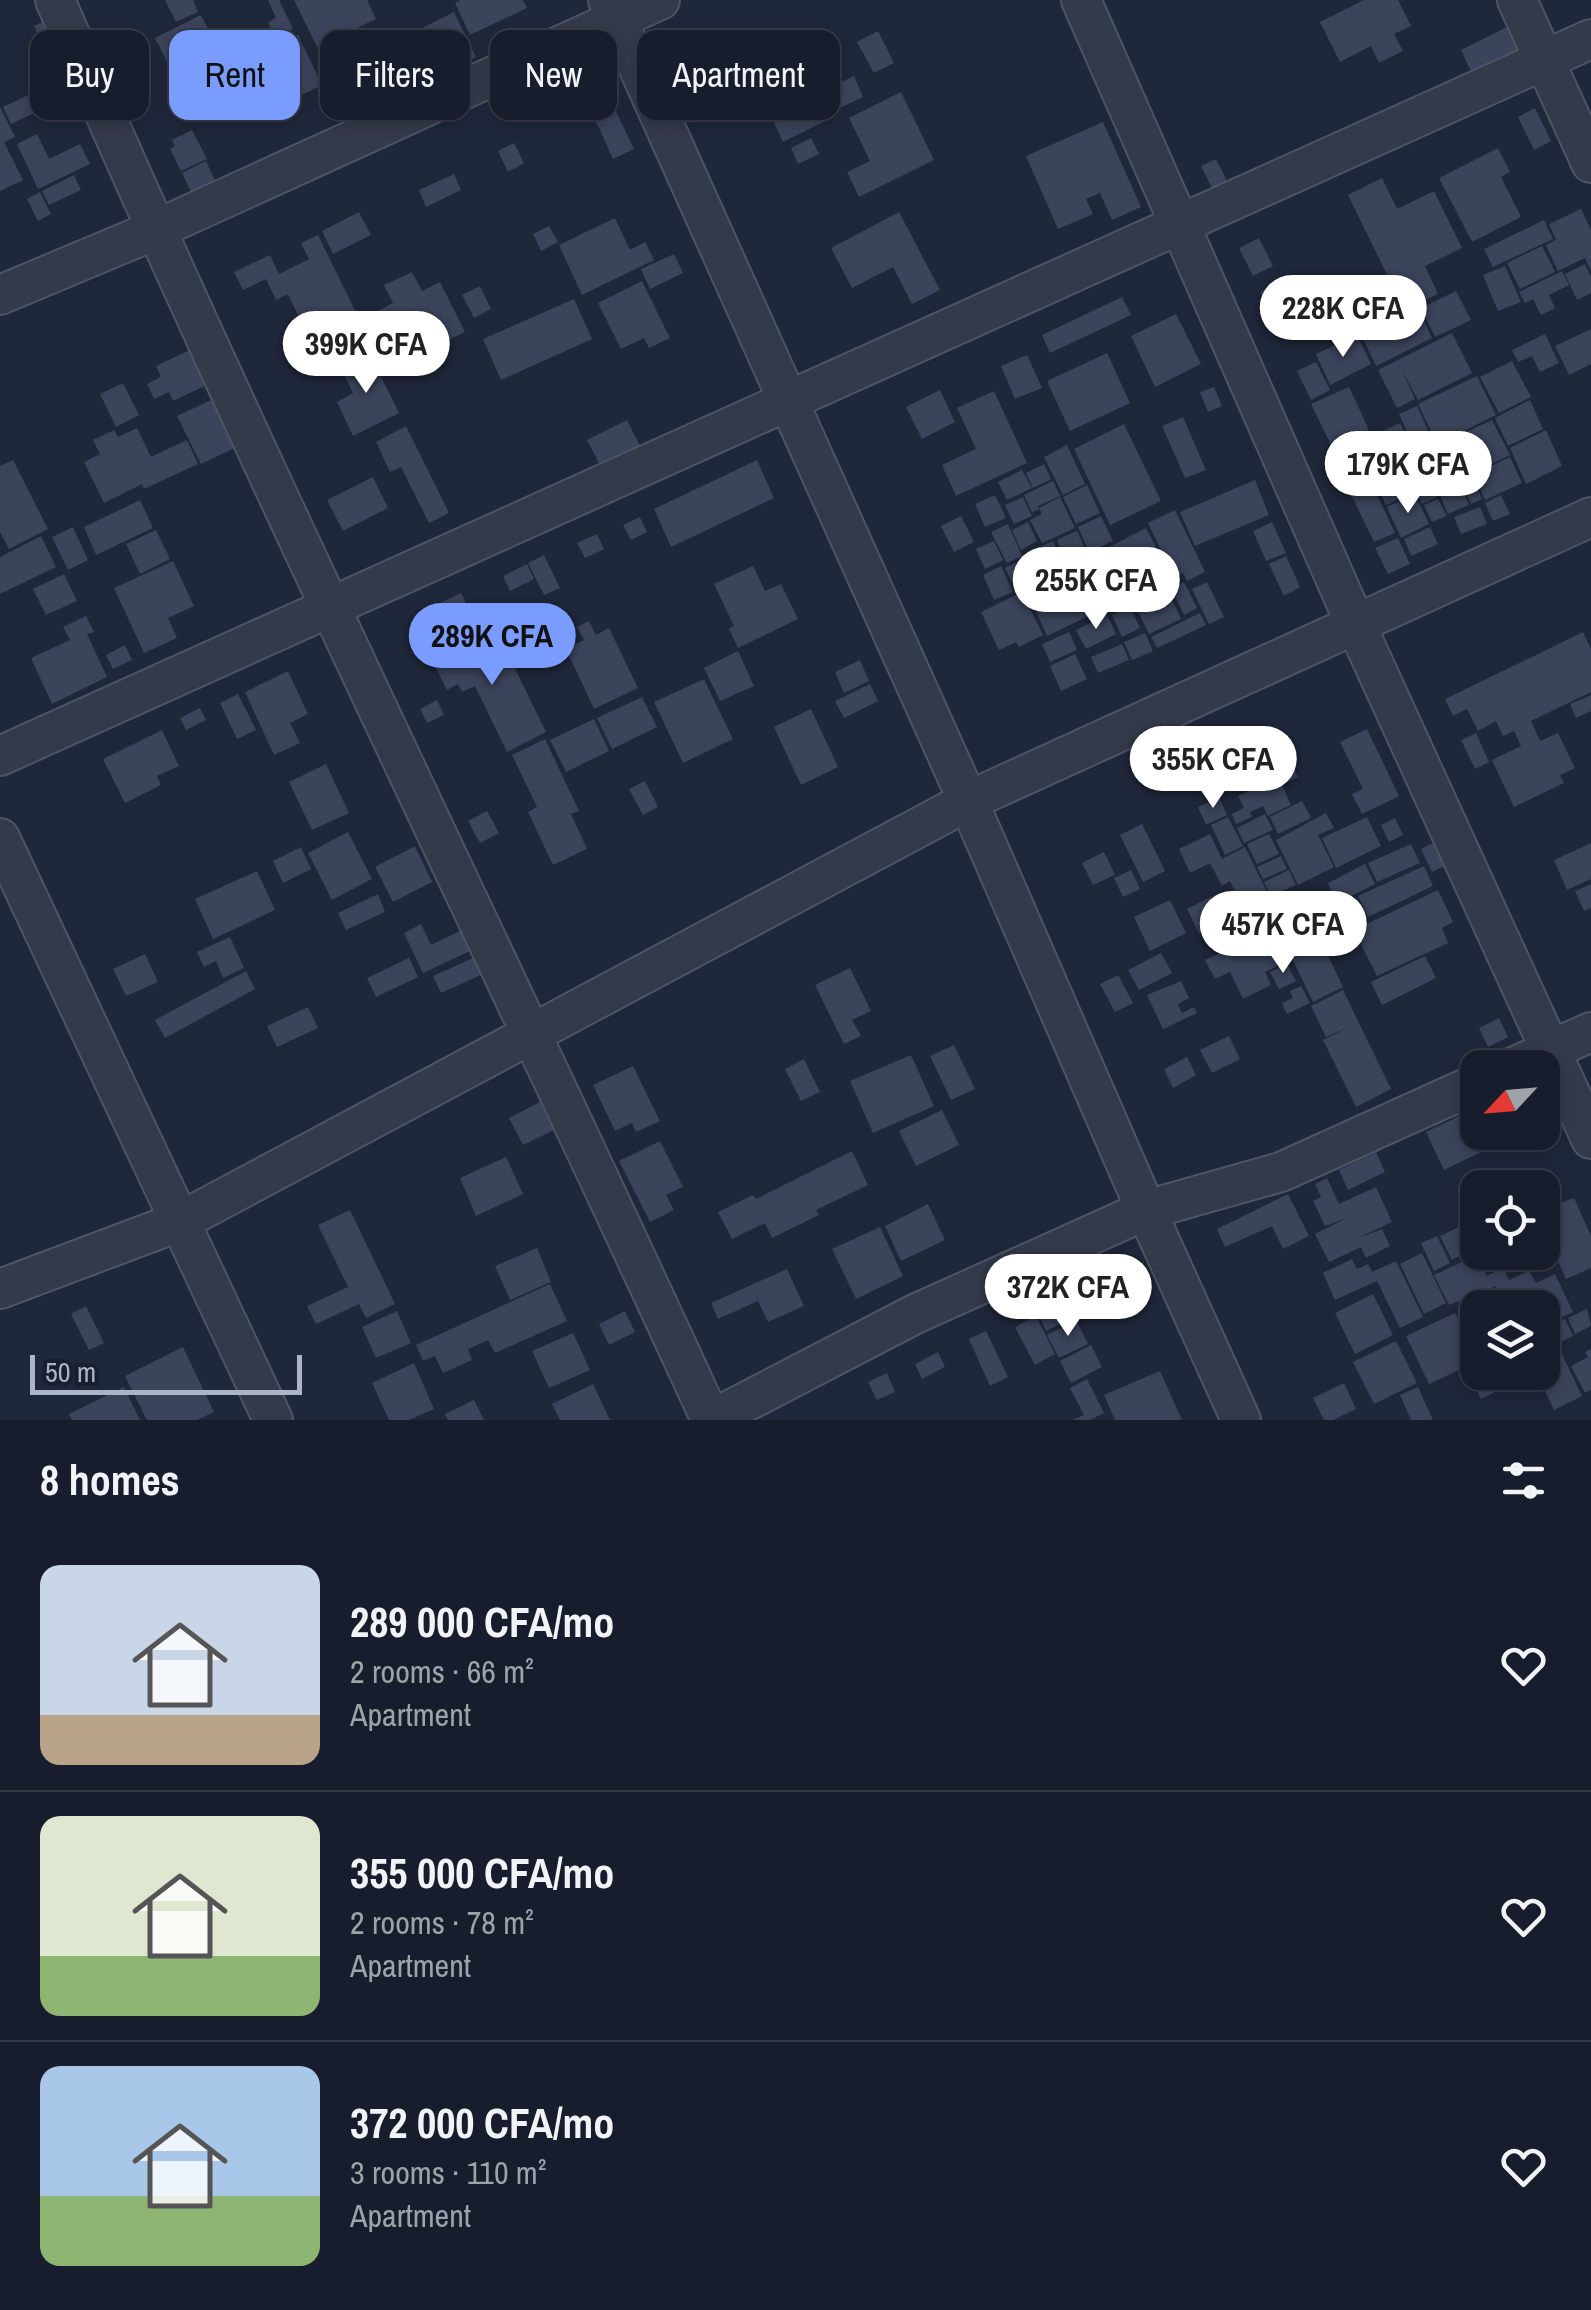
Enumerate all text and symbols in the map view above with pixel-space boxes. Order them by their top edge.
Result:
chip: Buy [30,30,149,120]
chip: Rent [169,30,300,120]
chip: Filters [320,30,470,120]
chip: New [490,30,617,120]
chip: Apartment [637,30,840,120]
pin: 228K CFA [1240,275,1446,360]
text: 228K CFA [1282,286,1404,329]
pin: 399K CFA [263,311,469,396]
text: 399K CFA [305,322,427,365]
pin: 179K CFA [1305,431,1511,516]
text: 179K CFA [1347,442,1469,485]
pin: 255K CFA [993,547,1199,632]
text: 255K CFA [1035,558,1157,601]
pin: 289K CFA [389,603,595,688]
text: 289K CFA [431,614,553,657]
pin: 355K CFA [1110,726,1316,811]
text: 355K CFA [1152,737,1274,780]
pin: 457K CFA [1180,891,1386,976]
text: 457K CFA [1222,902,1344,945]
north arrow [1460,1050,1560,1150]
map controls [1460,1050,1560,1390]
button: locate [1460,1170,1560,1270]
pin: 372K CFA [965,1254,1171,1339]
text: 372K CFA [1007,1265,1129,1308]
button: layers [1460,1290,1560,1390]
scale bar [30,1350,302,1394]
text: 50 m [45,1353,96,1391]
text: 8 homes [40,1452,180,1508]
icon: filters [1496,1453,1551,1508]
text: 289 000 CFA/mo [350,1594,614,1650]
icon: home [120,1605,240,1725]
icon: heart [1496,1638,1551,1693]
text: 2 rooms · 66 m² [350,1650,534,1693]
text: Apartment [350,1693,471,1736]
text: 355 000 CFA/mo [350,1845,614,1901]
icon: home [120,1856,240,1976]
icon: heart [1496,1889,1551,1944]
text: 2 rooms · 78 m² [350,1901,534,1944]
text: Apartment [350,1944,471,1987]
text: 372 000 CFA/mo [350,2095,614,2151]
icon: home [120,2106,240,2226]
icon: heart [1496,2139,1551,2194]
text: 3 rooms · 110 m² [350,2151,546,2194]
text: Apartment [350,2194,471,2237]

